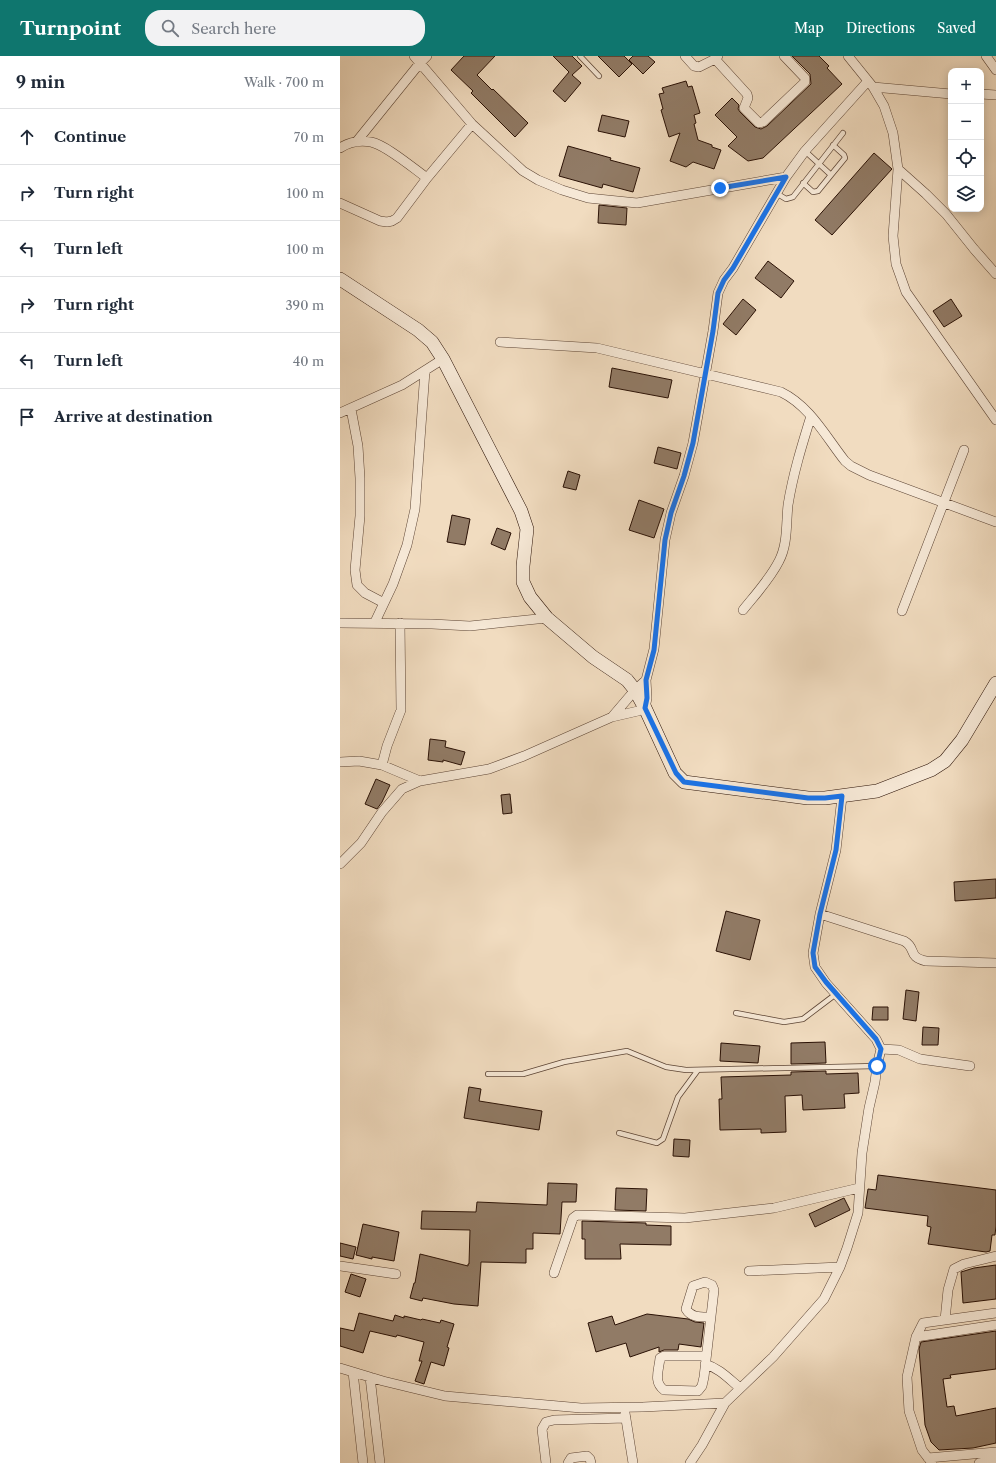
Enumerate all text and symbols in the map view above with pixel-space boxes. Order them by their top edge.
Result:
search box [145,10,425,46]
text: Turnpoint [20,17,121,40]
icon: search [159,17,181,39]
text: Search here [191,19,276,38]
text: Map [794,19,824,37]
text: Directions [846,19,915,37]
text: Saved [937,19,976,37]
map controls [948,68,984,212]
button: + [948,68,984,104]
text: 9 min [16,72,65,92]
text: Walk · 700 m [244,74,324,90]
button: − [948,104,984,140]
icon: ahead [16,126,38,148]
text: Continue [54,127,126,146]
text: 70 m [294,129,324,145]
button: locate [948,140,984,176]
button: layers [948,176,984,212]
route end [711,179,729,197]
icon: right [16,182,38,204]
text: Turn right [54,183,134,202]
text: 100 m [286,185,324,201]
icon: left [16,238,38,260]
text: Turn left [54,239,123,258]
text: 100 m [286,241,324,257]
icon: right [16,294,38,316]
text: Turn right [54,295,134,314]
text: 390 m [285,297,324,313]
icon: left [16,350,38,372]
text: Turn left [54,351,123,370]
text: 40 m [293,353,324,369]
icon: arrive [16,406,38,428]
text: Arrive at destination [54,407,213,426]
route start [868,1057,886,1075]

